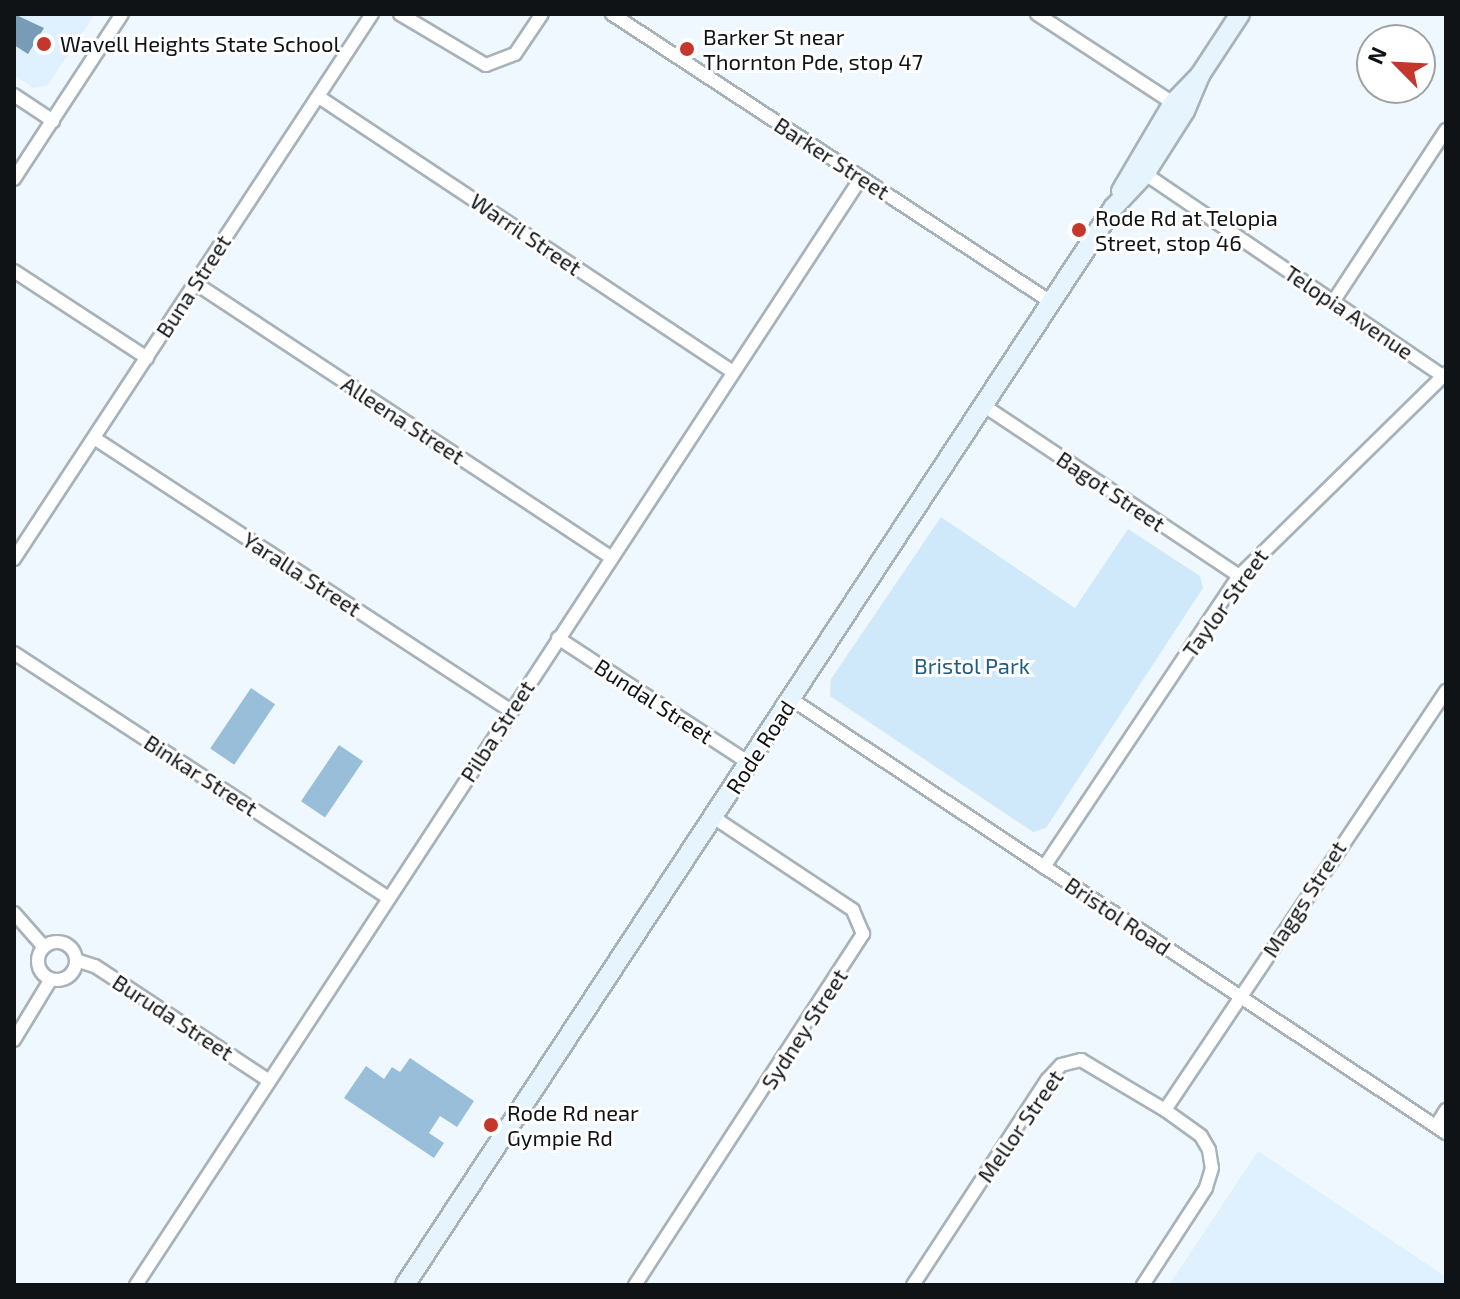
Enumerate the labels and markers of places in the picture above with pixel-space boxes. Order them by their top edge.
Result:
place label: Barker St near Thornton Pde, stop 47 [703,23,923,74]
place label: Wavell Heights State School [60,31,341,57]
marker: Wavell Heights State School [35,35,53,53]
marker: Barker St near Thornton Pde, stop 47 [678,40,696,58]
place label: Rode Rd at Telopia Street, stop 46 [1095,204,1278,256]
marker: Rode Rd at Telopia Street, stop 46 [1070,221,1088,239]
place label: Rode Rd near Gympie Rd [507,1099,639,1150]
marker: Rode Rd near Gympie Rd [482,1116,500,1134]

